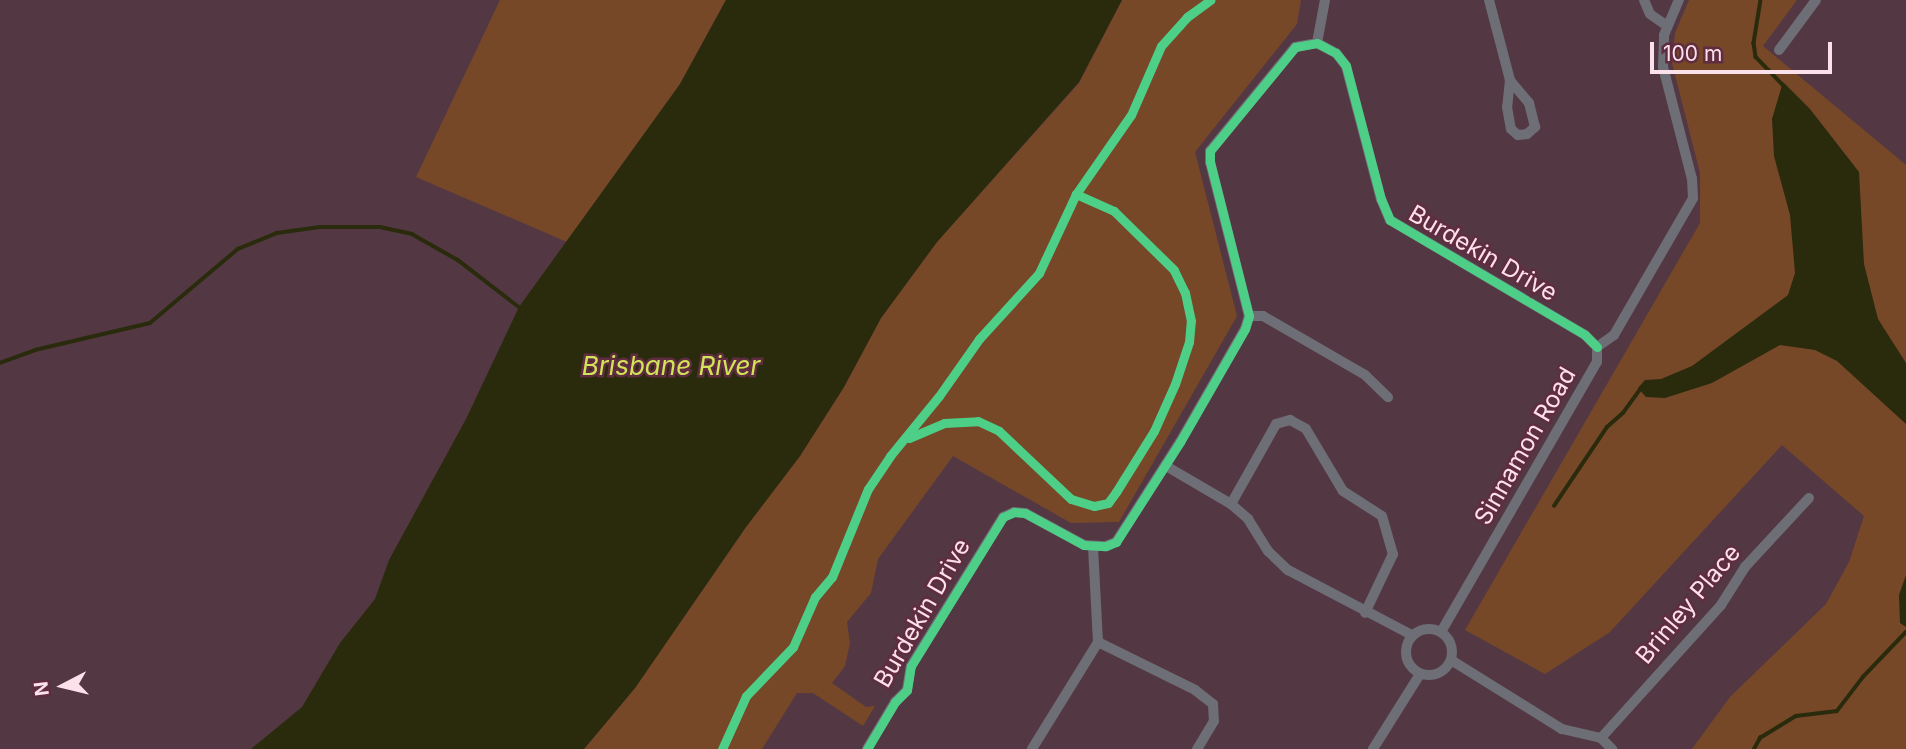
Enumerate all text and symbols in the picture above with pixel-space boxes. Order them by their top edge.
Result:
scale bar [1654,28,1836,72]
text: 100 m [1663,41,1722,66]
street label: Burdekin Drive [1404,199,1562,307]
water label: Brisbane River [582,350,760,382]
street label: Sinnamon Road [1468,362,1582,530]
street label: Burdekin Drive [868,534,976,692]
street label: Brinley Place [1630,538,1746,670]
north arrow [28,651,98,721]
text: N [29,680,54,697]

